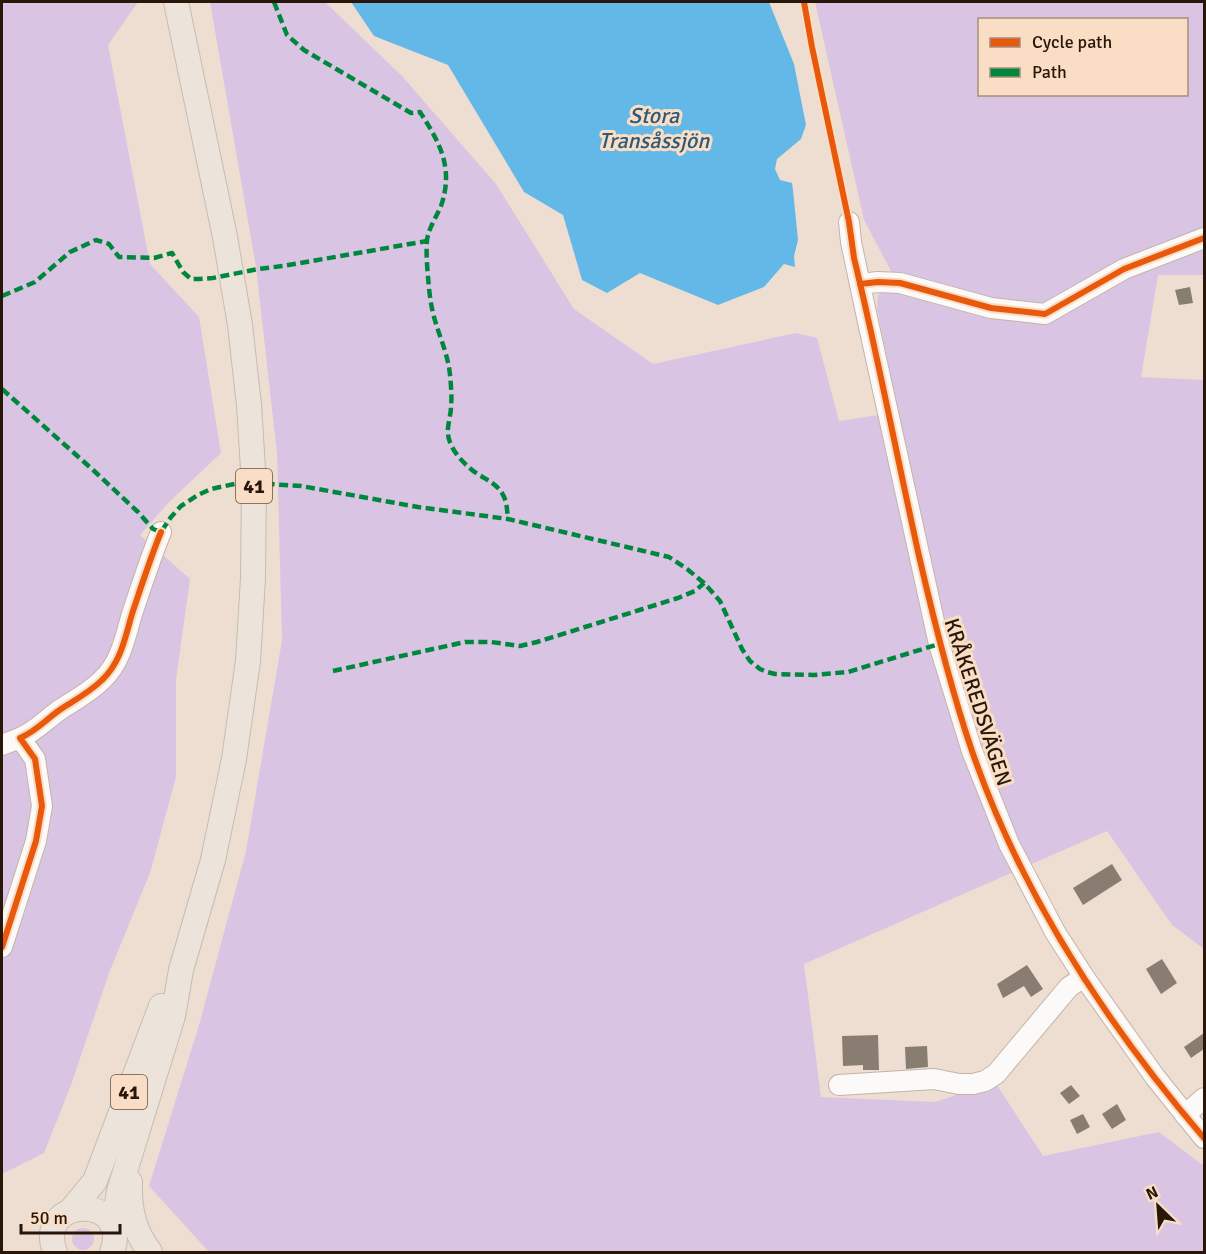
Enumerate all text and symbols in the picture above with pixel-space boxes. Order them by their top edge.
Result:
legend [978,18,1188,96]
text: Cycle path [1032,31,1112,53]
text: Path [1032,61,1067,83]
water label: Stora Transåssjön [599,102,710,154]
road number: 41 [236,469,272,503]
street label: KRÅKEREDSVÄGEN [939,615,1018,789]
road number: 41 [111,1075,147,1109]
north arrow [1128,1176,1188,1236]
text: N [1143,1182,1161,1205]
scale bar [21,1197,120,1235]
text: 50 m [30,1207,68,1229]

